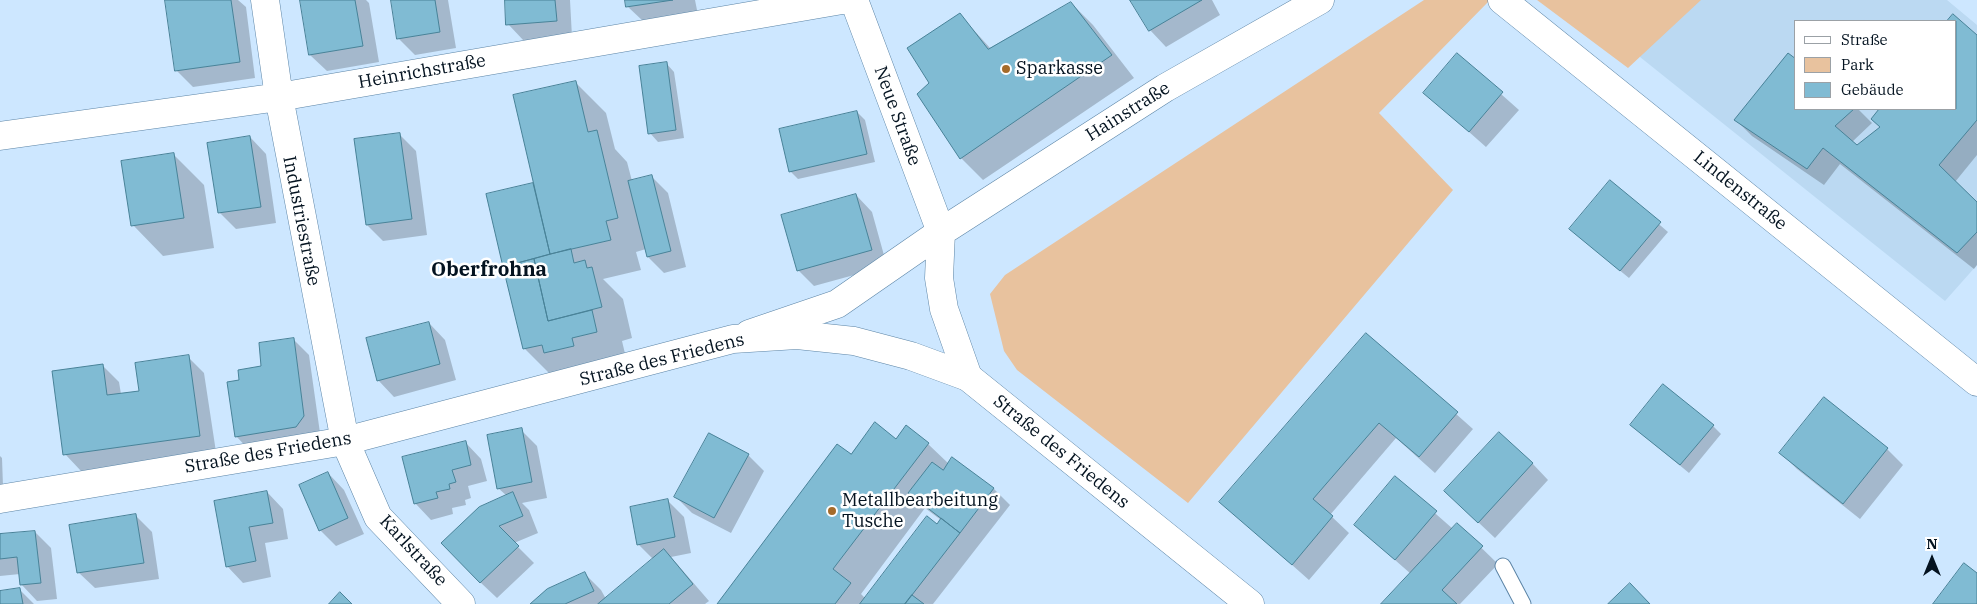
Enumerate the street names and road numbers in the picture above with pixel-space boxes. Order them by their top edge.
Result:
street label: Heinrichstraße [357,50,487,94]
street label: Neue Straße [869,63,925,169]
street label: Hainstraße [1082,78,1174,146]
street label: Lindenstraße [1689,147,1791,235]
street label: Industriestraße [278,154,324,288]
street label: Straße des Friedens [577,329,747,391]
street label: Straße des Friedens [989,390,1133,514]
street label: Straße des Friedens [183,428,353,478]
street label: Karlstraße [375,511,451,591]

